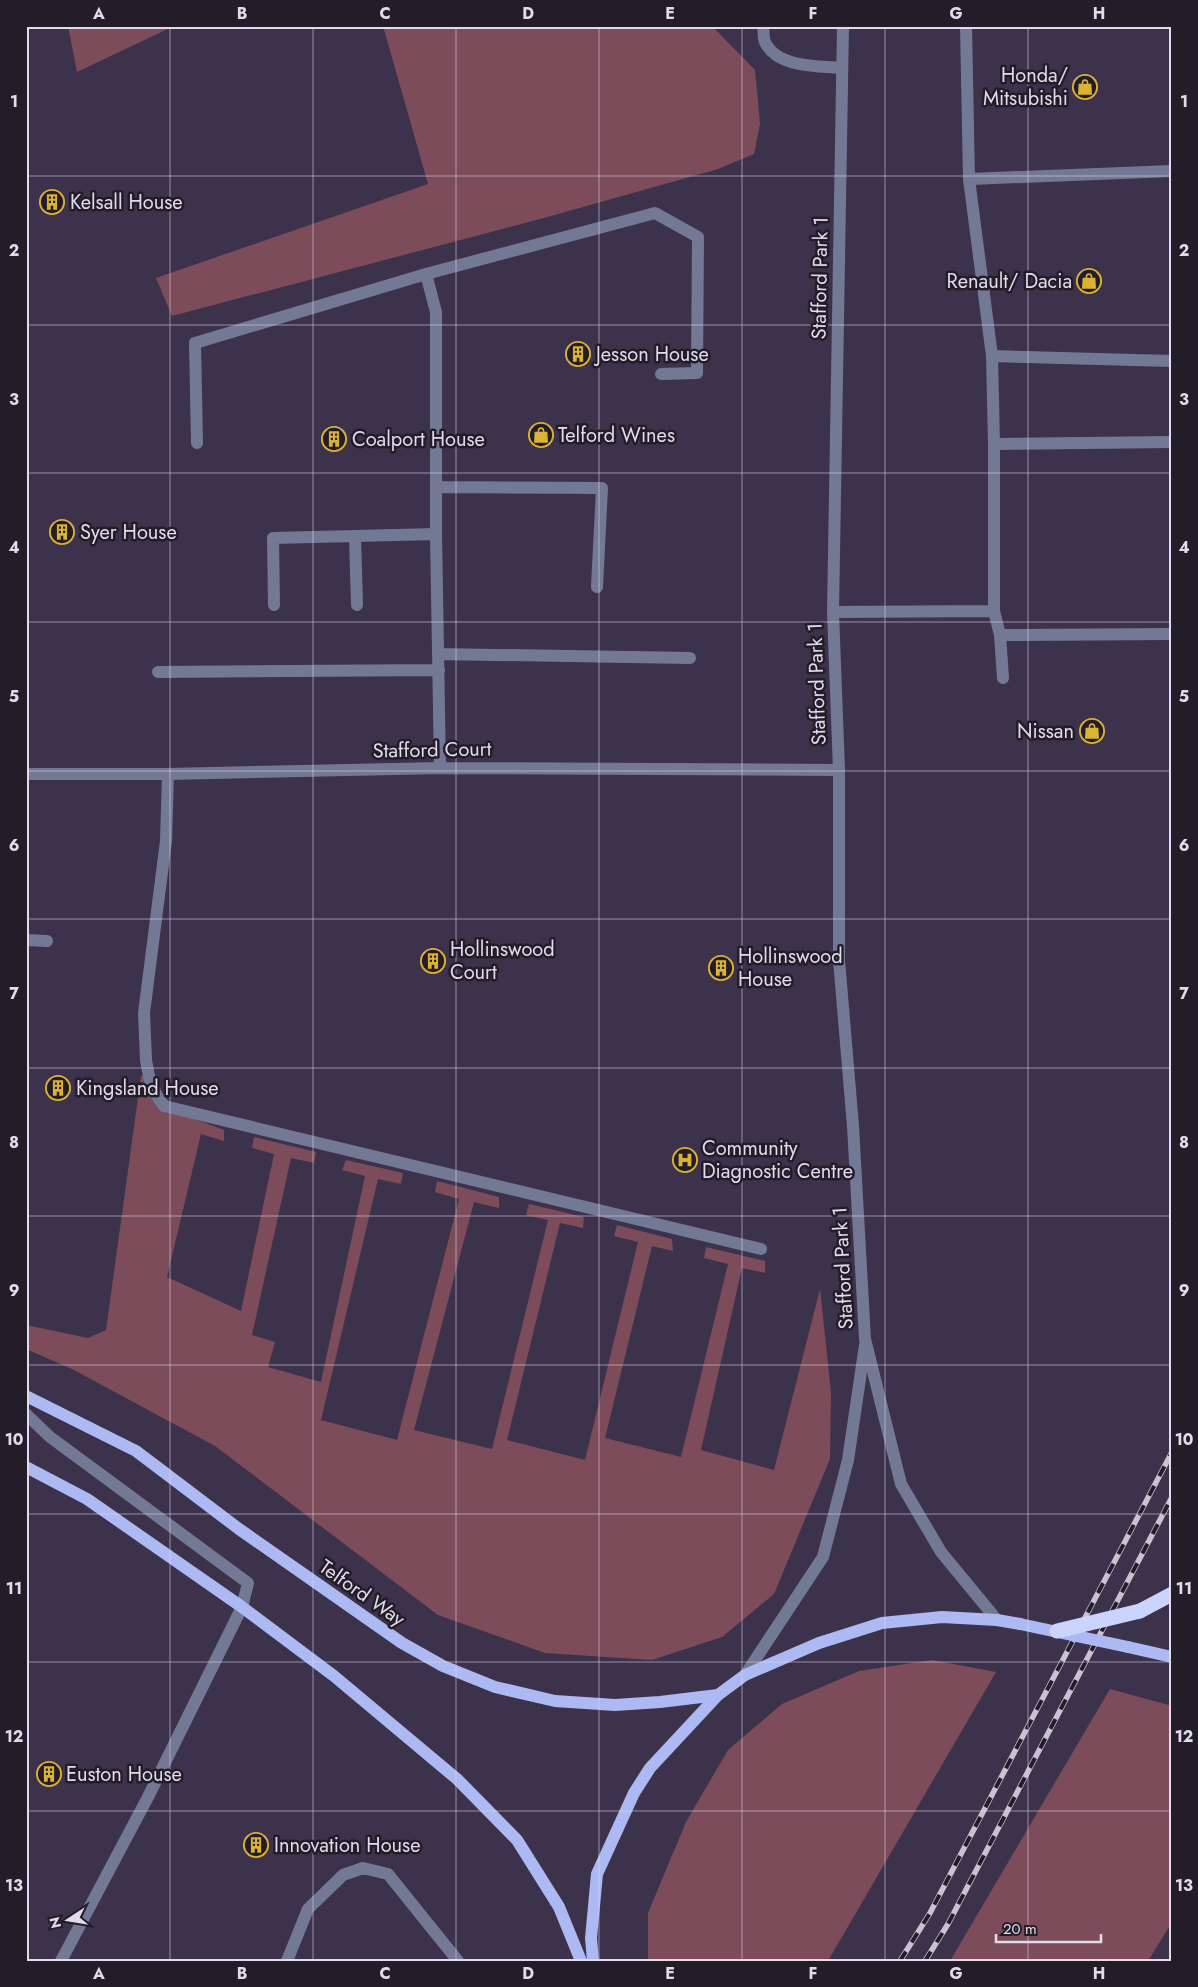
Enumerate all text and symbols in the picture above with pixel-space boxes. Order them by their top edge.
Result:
text: A [92,2,105,25]
text: B [237,2,247,25]
text: C [379,2,391,25]
text: D [522,2,534,25]
text: E [665,2,675,25]
text: F [809,2,817,25]
text: G [949,2,963,25]
text: H [1093,2,1105,25]
place label: Honda/ Mitsubishi [983,61,1068,113]
shop icon: Honda/ Mitsubishi [1072,74,1098,100]
text: 1 [10,90,18,113]
text: 1 [1180,90,1188,113]
place label: Kelsall House [70,188,183,217]
building icon: Kelsall House [39,189,65,215]
street label: Stafford Park 1 [804,216,836,340]
text: 2 [9,239,19,262]
text: 2 [1179,239,1189,262]
place label: Renault/ Dacia [947,267,1072,296]
shop icon: Renault/ Dacia [1076,268,1102,294]
place label: Jesson House [593,340,709,369]
building icon: Jesson House [565,341,591,367]
text: 3 [9,388,19,411]
text: 3 [1179,388,1189,411]
place label: Telford Wines [558,421,675,450]
shop icon: Telford Wines [528,422,554,448]
place label: Coalport House [352,425,485,454]
building icon: Coalport House [321,426,347,452]
place label: Syer House [80,518,177,547]
building icon: Syer House [49,519,75,545]
text: 4 [8,536,20,559]
text: 4 [1178,536,1190,559]
street label: Stafford Park 1 [800,622,834,746]
text: 5 [9,685,19,708]
text: 5 [1179,685,1189,708]
place label: Nissan [1017,717,1074,746]
shop icon: Nissan [1079,718,1105,744]
street label: Stafford Court [372,734,492,766]
text: 6 [9,834,19,857]
text: 6 [1179,834,1189,857]
place label: Hollinswood Court [450,935,555,987]
place label: Hollinswood House [738,942,843,994]
building icon: Hollinswood Court [420,948,446,974]
building icon: Hollinswood House [708,955,734,981]
text: 7 [9,982,19,1005]
text: 7 [1179,982,1189,1005]
place label: Kingsland House [76,1074,219,1103]
building icon: Kingsland House [45,1075,71,1101]
text: 8 [9,1131,19,1154]
text: 8 [1179,1131,1189,1154]
place label: Community Diagnostic Centre [702,1134,853,1186]
hospital icon: Community Diagnostic Centre [672,1147,698,1173]
street label: Stafford Park 1 [825,1206,861,1330]
text: 9 [9,1279,19,1302]
text: 9 [1179,1279,1189,1302]
text: 10 [5,1428,23,1451]
text: 10 [1175,1428,1193,1451]
street label: Telford Way [313,1553,411,1633]
text: 11 [6,1577,22,1600]
text: 11 [1176,1577,1192,1600]
text: 12 [5,1725,23,1748]
text: 12 [1175,1725,1193,1748]
place label: Euston House [66,1760,182,1789]
building icon: Euston House [36,1761,62,1787]
place label: Innovation House [274,1831,420,1860]
building icon: Innovation House [243,1832,269,1858]
text: 13 [5,1874,23,1897]
text: 13 [1175,1874,1193,1897]
north arrow [42,1894,92,1944]
scale bar [996,1912,1100,1944]
text: N [44,1915,66,1930]
text: 20 m [1003,1918,1037,1940]
text: A [92,1962,105,1985]
text: B [237,1962,247,1985]
text: C [379,1962,391,1985]
text: D [522,1962,534,1985]
text: E [665,1962,675,1985]
text: F [809,1962,817,1985]
text: G [949,1962,963,1985]
text: H [1093,1962,1105,1985]

